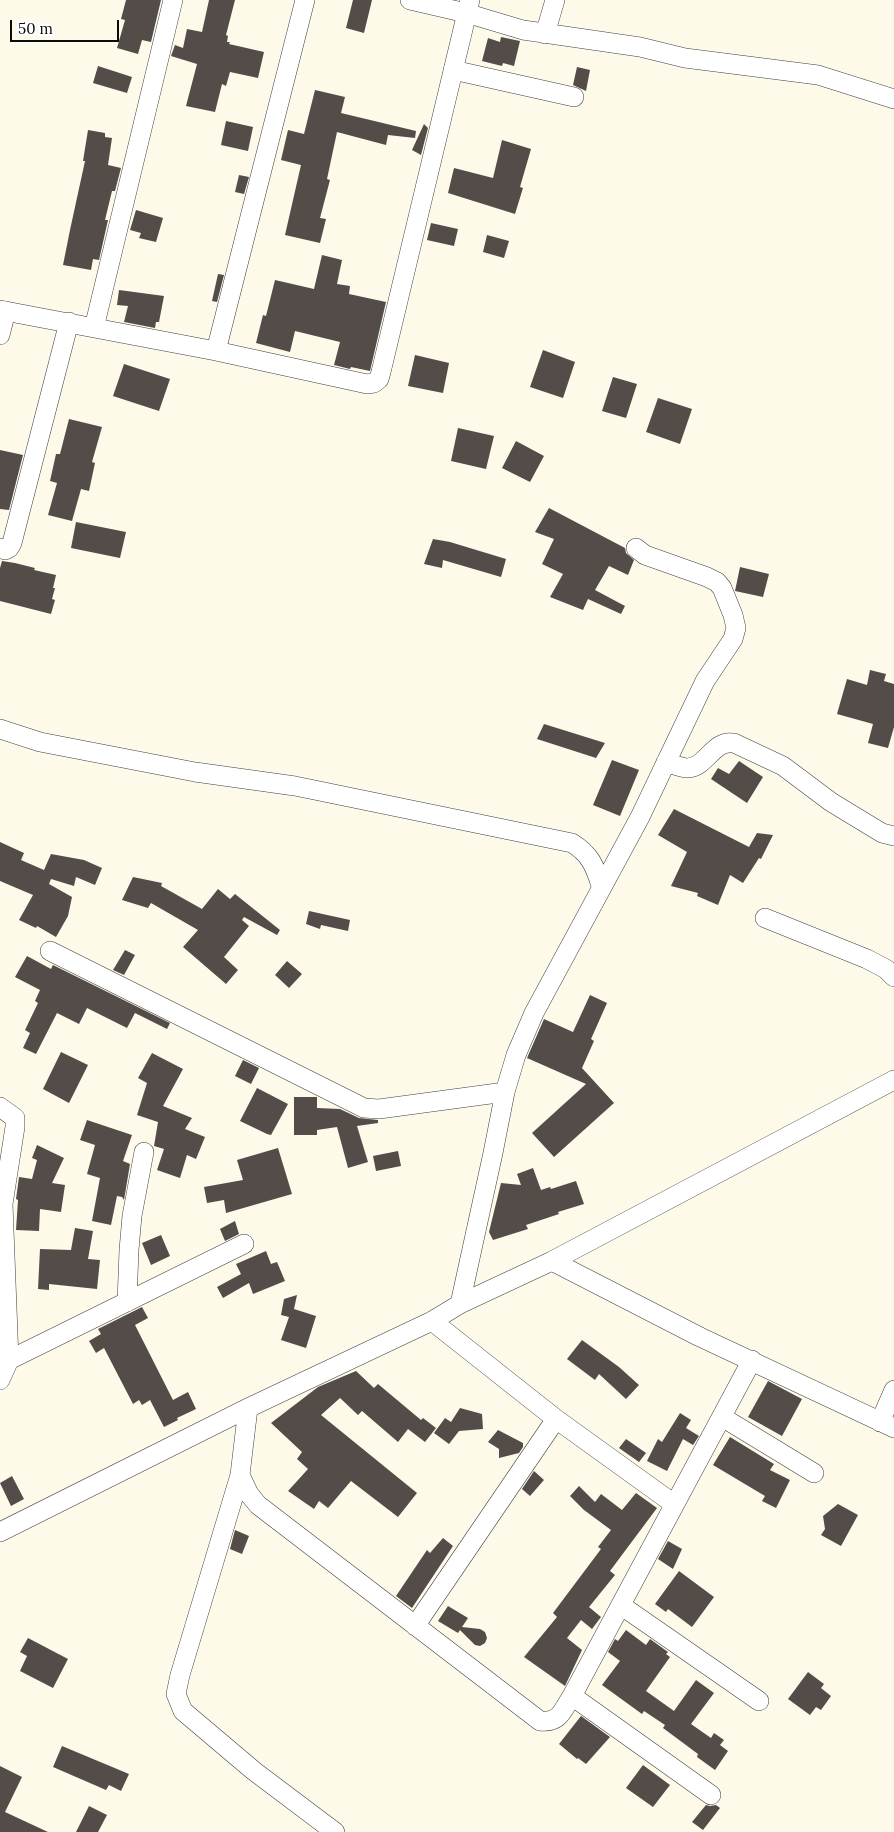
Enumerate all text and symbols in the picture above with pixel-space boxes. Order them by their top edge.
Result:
scale bar [12,10,121,42]
text: 50 m [18,19,53,38]

